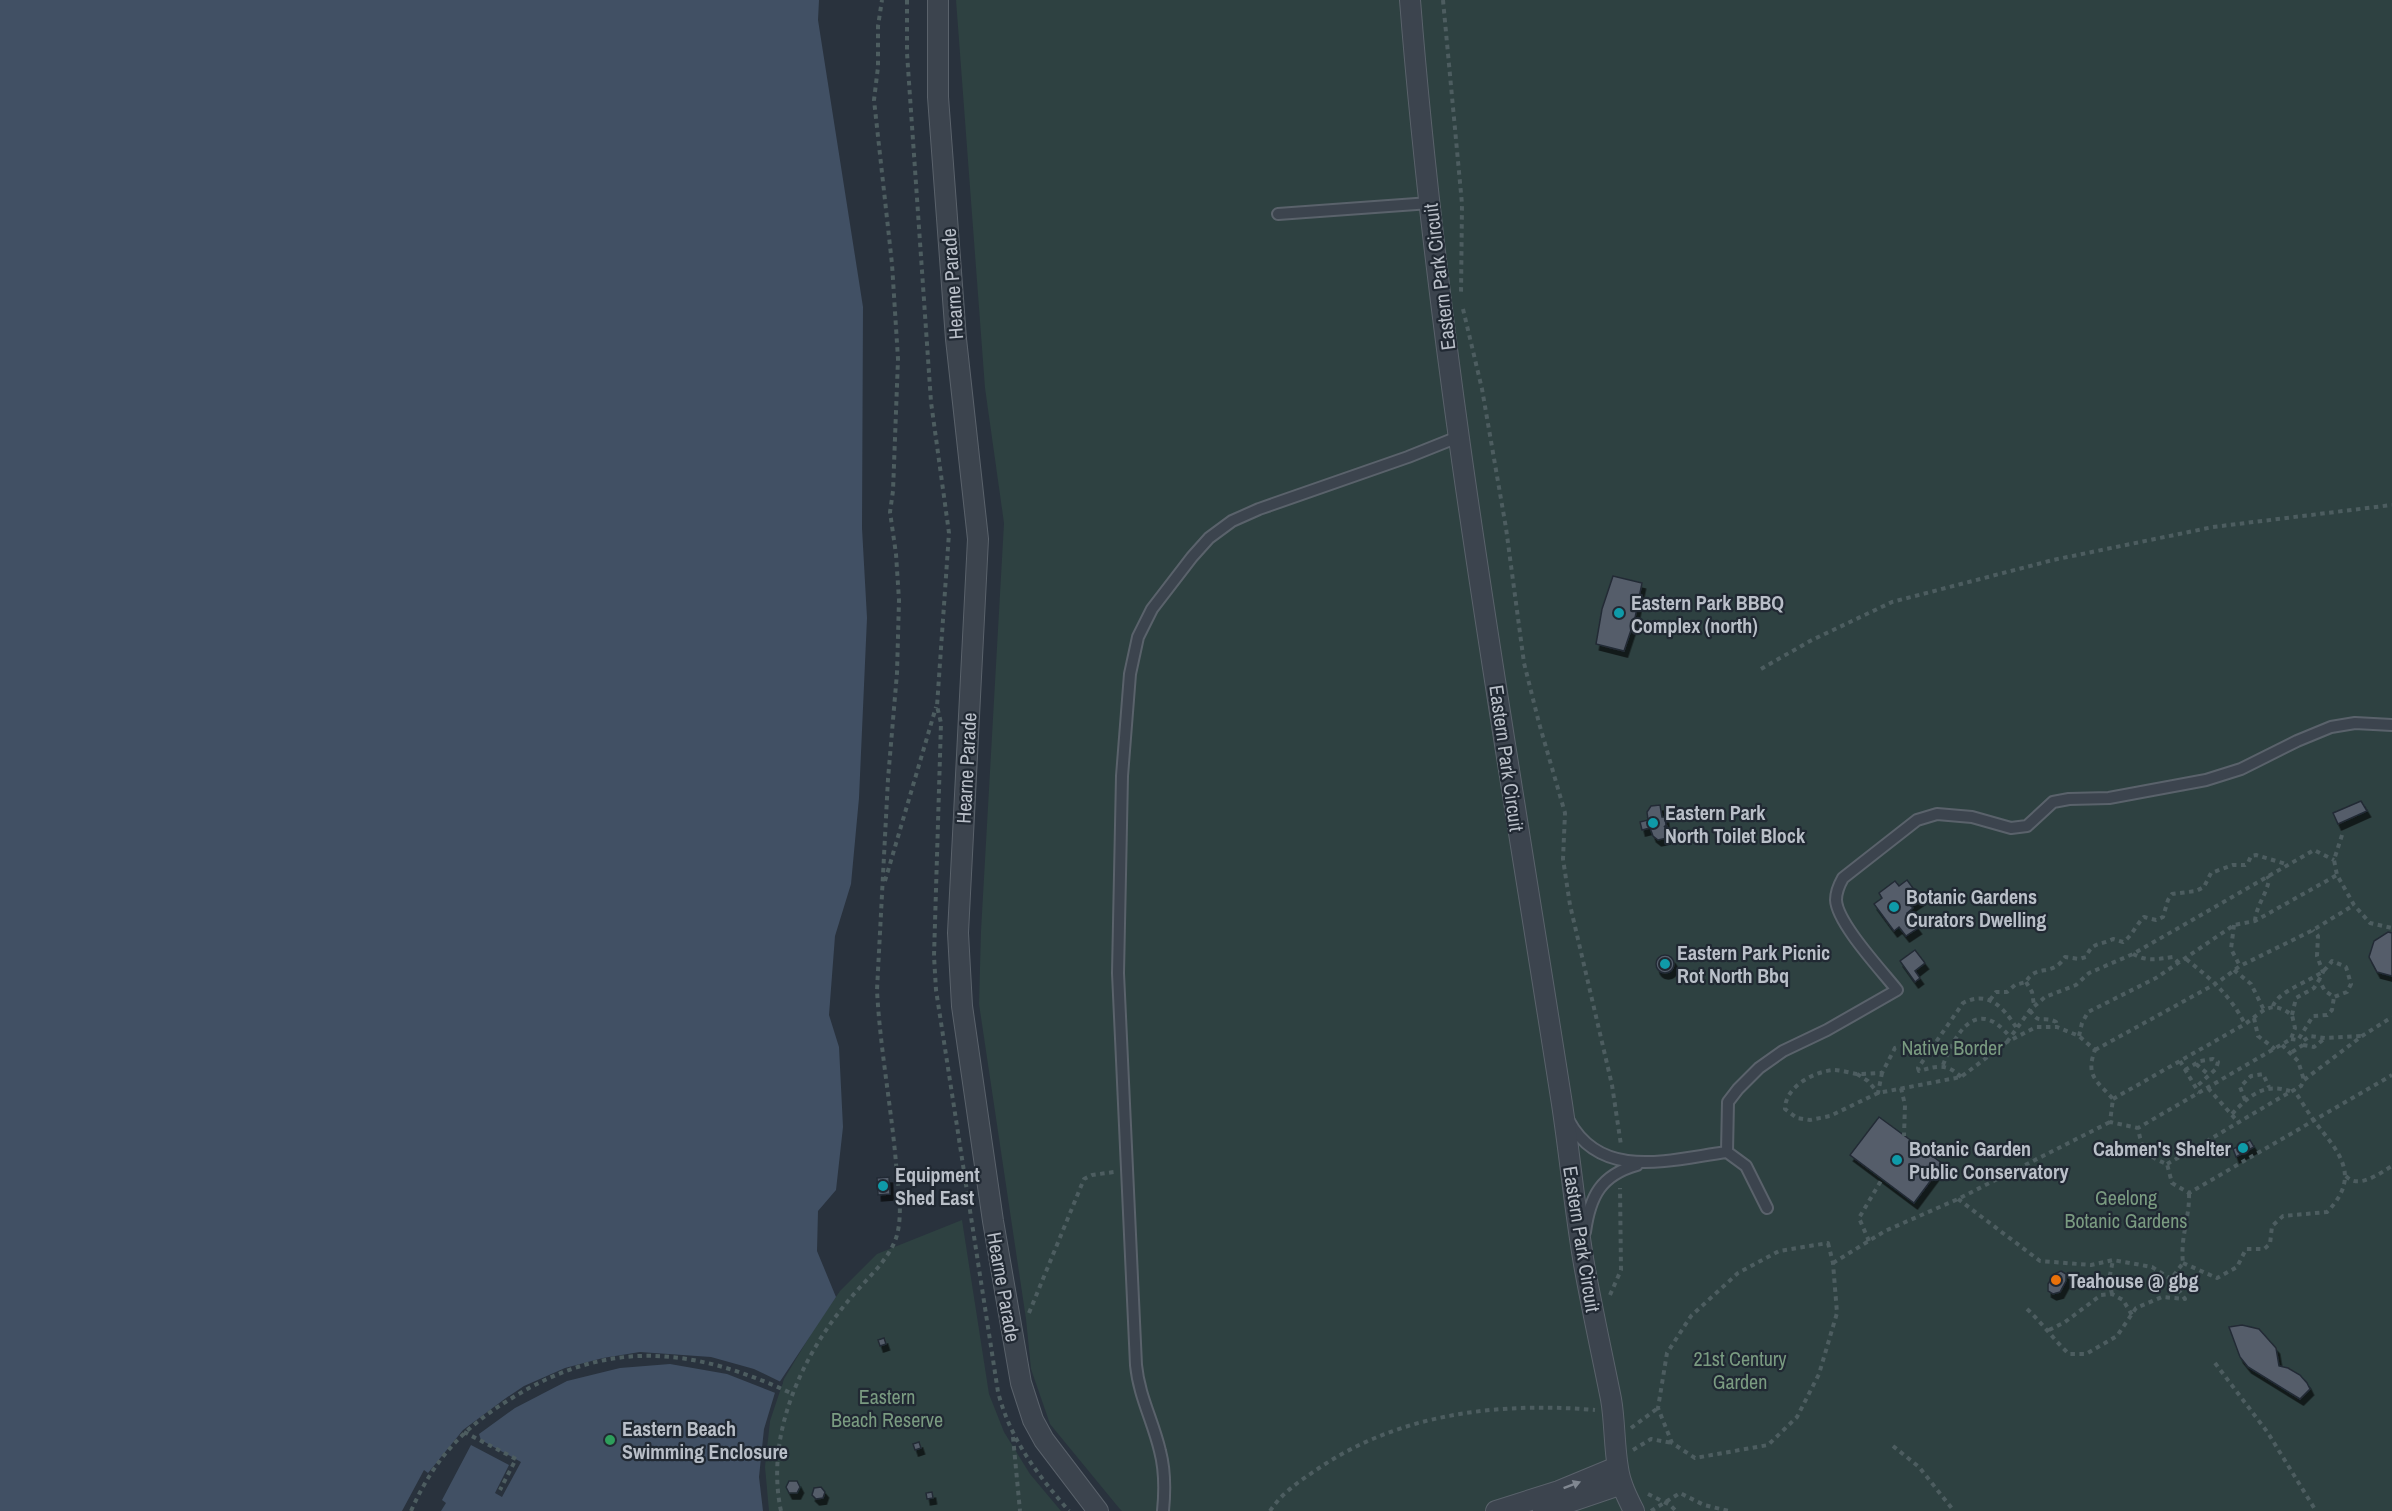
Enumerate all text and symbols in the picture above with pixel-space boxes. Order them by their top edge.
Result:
street label: Eastern Park Circuit [1417,202,1461,352]
street label: Hearne Parade [935,228,969,340]
place label: Eastern Park BBBQ Complex (north) [1631,589,1784,639]
marker: Eastern Park BBBQ Complex (north) [1612,606,1626,620]
street label: Eastern Park Circuit [1483,683,1531,833]
street label: Hearne Parade [950,712,982,824]
place label: Eastern Park North Toilet Block [1665,799,1806,849]
marker: Eastern Park North Toilet Block [1646,816,1660,830]
place label: Botanic Gardens Curators Dwelling [1906,883,2046,933]
marker: Botanic Gardens Curators Dwelling [1887,900,1901,914]
place label: Eastern Park Picnic Rot North Bbq [1677,939,1830,989]
marker: Eastern Park Picnic Rot North Bbq [1658,957,1672,971]
park label: Native Border [1901,1034,2003,1061]
place label: Botanic Garden Public Conservatory [1909,1135,2069,1185]
place label: Cabmen's Shelter [2093,1135,2232,1162]
marker: Cabmen's Shelter [2236,1141,2250,1155]
marker: Botanic Garden Public Conservatory [1890,1153,1904,1167]
place label: Equipment Shed East [895,1161,980,1211]
street label: Eastern Park Circuit [1557,1164,1607,1314]
marker: Equipment Shed East [876,1179,890,1193]
park label: Geelong Botanic Gardens [2064,1184,2188,1234]
street label: Hearne Parade [981,1230,1027,1344]
place label: Teahouse @ gbg [2068,1267,2199,1294]
marker: Teahouse @ gbg [2049,1273,2063,1287]
park label: 21st Century Garden [1694,1345,1787,1395]
park label: Eastern Beach Reserve [831,1383,943,1433]
place label: Eastern Beach Swimming Enclosure [622,1415,788,1465]
marker: Eastern Beach Swimming Enclosure [603,1433,617,1447]
one-way arrow [1563,1480,1581,1490]

